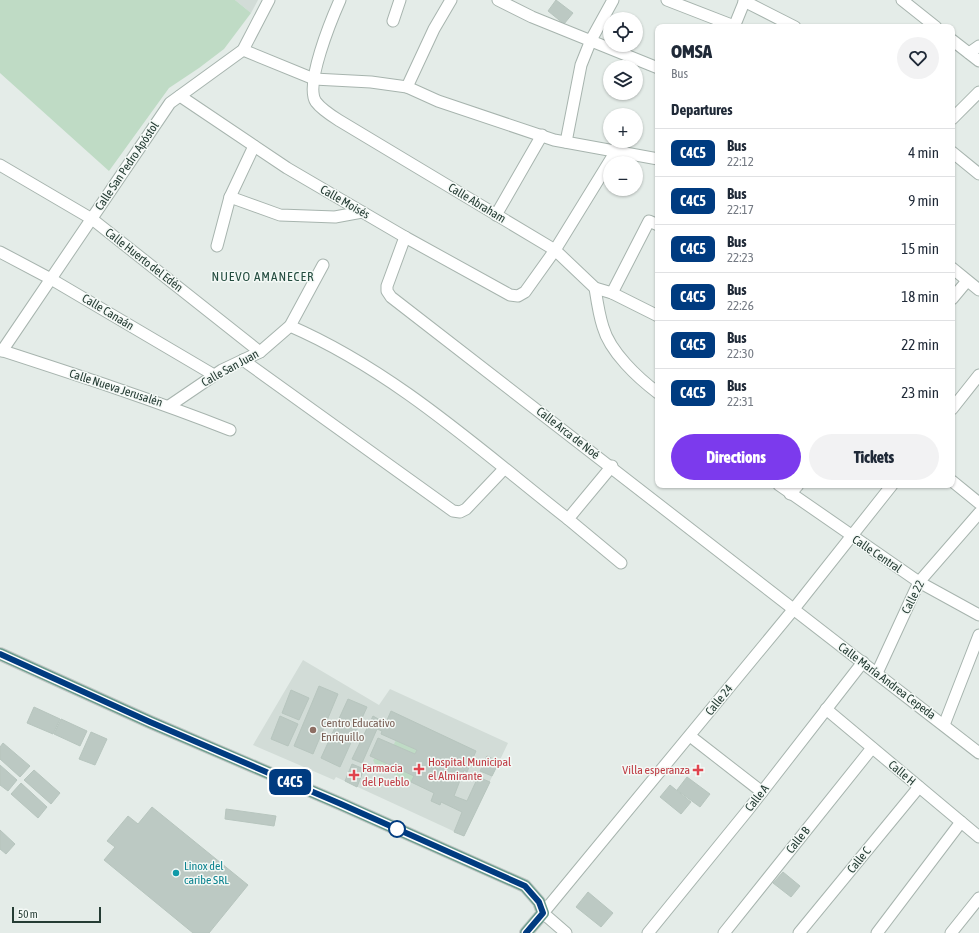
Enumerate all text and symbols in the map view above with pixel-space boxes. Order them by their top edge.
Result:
map controls [603,12,643,196]
button: locate [603,12,643,52]
button: heart [897,37,939,79]
text: OMSA [671,40,712,62]
button: layers [603,60,643,100]
text: Bus [671,66,688,81]
text: Departures [671,101,733,118]
button: + [603,108,643,148]
street label: Calle San Pedro Apóstol [92,118,162,213]
text: Bus [727,137,747,154]
text: 4 min [908,144,939,161]
text: C4C5 [680,145,706,161]
text: 22:12 [727,154,754,169]
button: − [603,156,643,196]
street label: Calle Abraham [446,180,508,226]
street label: Calle Moisés [318,182,372,222]
text: Bus [727,185,747,202]
text: 9 min [908,192,939,209]
text: C4C5 [680,193,706,209]
text: 22:17 [727,202,754,217]
street label: Calle Huerto del Edén [102,225,186,295]
text: Bus [727,233,747,250]
text: 15 min [901,240,939,257]
text: C4C5 [680,241,706,257]
text: 22:23 [727,250,754,265]
district label: NUEVO AMANECER [211,269,315,284]
text: Bus [727,281,747,298]
text: 18 min [901,288,939,305]
text: C4C5 [680,289,706,305]
street label: Calle Canaán [79,291,137,333]
text: 22:26 [727,298,754,313]
text: Bus [727,329,747,346]
text: 22 min [901,336,939,353]
text: C4C5 [680,337,706,353]
text: 22:30 [727,346,754,361]
street label: Calle San Juan [199,347,261,389]
street label: Calle Nueva Jerusalén [68,366,164,410]
text: Bus [727,377,747,394]
text: 23 min [901,384,939,401]
text: C4C5 [680,385,706,401]
text: 22:31 [727,394,754,409]
street label: Calle Arca de Noé [534,404,602,462]
button: Directions [671,434,801,480]
button: Tickets [809,434,939,480]
street label: Calle Central [850,532,905,576]
street label: Calle 22 [899,578,927,616]
street label: Calle María Andrea Cepeda [836,640,938,722]
street label: Calle 24 [702,681,736,718]
place label: Centro Educativo Enriquillo [321,716,396,744]
marker: Centro Educativo Enriquillo [308,725,318,735]
place label: Hospital Municipal el Almirante [428,755,512,783]
street label: Calle H [886,758,918,788]
place label: Farmacia del Pueblo [362,761,410,789]
marker: Hospital Municipal el Almirante [413,763,425,775]
place label: Villa esperanza [622,763,690,777]
marker: Villa esperanza [693,765,703,775]
line badge: C4C5 [262,769,318,795]
marker: Farmacia del Pueblo [349,770,359,780]
text: C4C5 [277,774,303,790]
street label: Calle A [742,782,772,814]
unlabelled marker [388,820,406,838]
street label: Calle B [783,824,813,856]
street label: Calle C [844,844,874,876]
place label: Linox del caribe SRL [184,859,229,887]
marker: Linox del caribe SRL [171,868,181,878]
scale bar [12,905,101,924]
text: 50 m [18,908,38,920]

